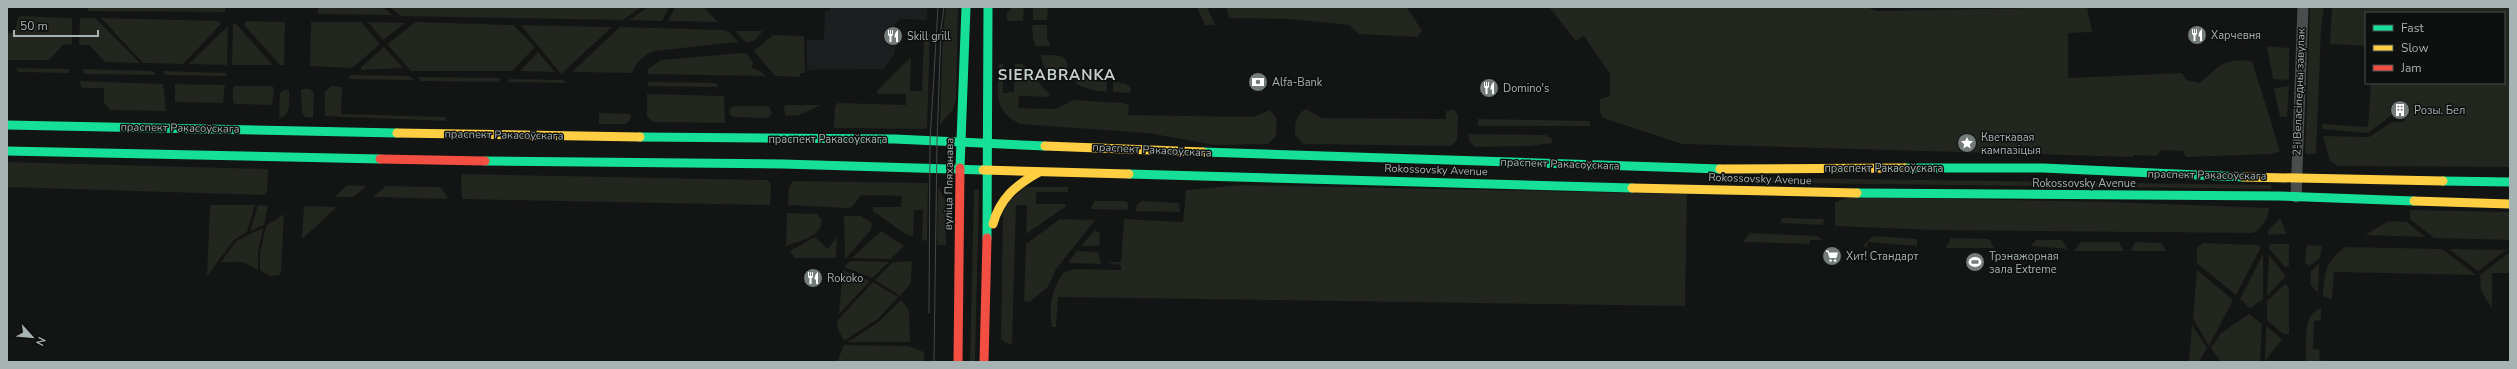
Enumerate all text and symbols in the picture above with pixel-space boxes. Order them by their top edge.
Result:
scale bar [14,12,98,38]
legend [2365,12,2505,84]
text: 50 m [20,18,48,34]
text: Fast [2401,20,2424,36]
restaurant icon: Харчевня [2186,24,2208,46]
restaurant icon: Skill grill [882,25,904,47]
place label: Харчевня [2211,28,2261,43]
street label: 2-і Веласіпедны завулак [2289,28,2309,156]
place label: Skill grill [907,29,951,44]
text: Slow [2401,40,2429,56]
text: Jam [2400,60,2422,76]
district label: SIERABRANKA [998,65,1116,85]
bank icon: Alfa-Bank [1247,71,1269,93]
place label: Alfa-Bank [1272,75,1323,90]
restaurant icon: Domino's [1478,77,1500,99]
place label: Domino's [1503,81,1549,96]
building icon: Розы. Бел [2389,99,2411,121]
place label: Розы. Бел [2414,103,2465,118]
street label: праспект Ракасоўскага [120,119,240,137]
street label: праспект Ракасоўскага [444,126,564,144]
place label: Кветкавая кампазіцыя [1981,130,2041,158]
street label: праспект Ракасоўскага [768,132,888,147]
place icon: Кветкавая кампазіцыя [1956,132,1978,154]
street label: вуліца Пляханава [941,138,957,230]
street label: праспект Ракасоўскага [1092,139,1212,161]
street label: праспект Ракасоўскага [1500,154,1620,174]
street label: Rokossovsky Avenue [1384,161,1488,179]
street label: праспект Ракасоўскага [1824,161,1944,176]
street label: праспект Ракасоўскага [2147,166,2267,184]
street label: Rokossovsky Avenue [1708,170,1812,188]
street label: Rokossovsky Avenue [2032,176,2136,191]
supermarket icon: Хит! Стандарт [1821,245,1843,267]
place label: Хит! Стандарт [1846,249,1918,264]
place label: Трэнажорная зала Extreme [1989,249,2059,277]
sports icon: Трэнажорная зала Extreme [1964,251,1986,273]
restaurant icon: Rokoko [802,267,824,289]
place label: Rokoko [827,271,863,286]
north arrow [12,317,52,357]
text: N [32,334,49,348]

